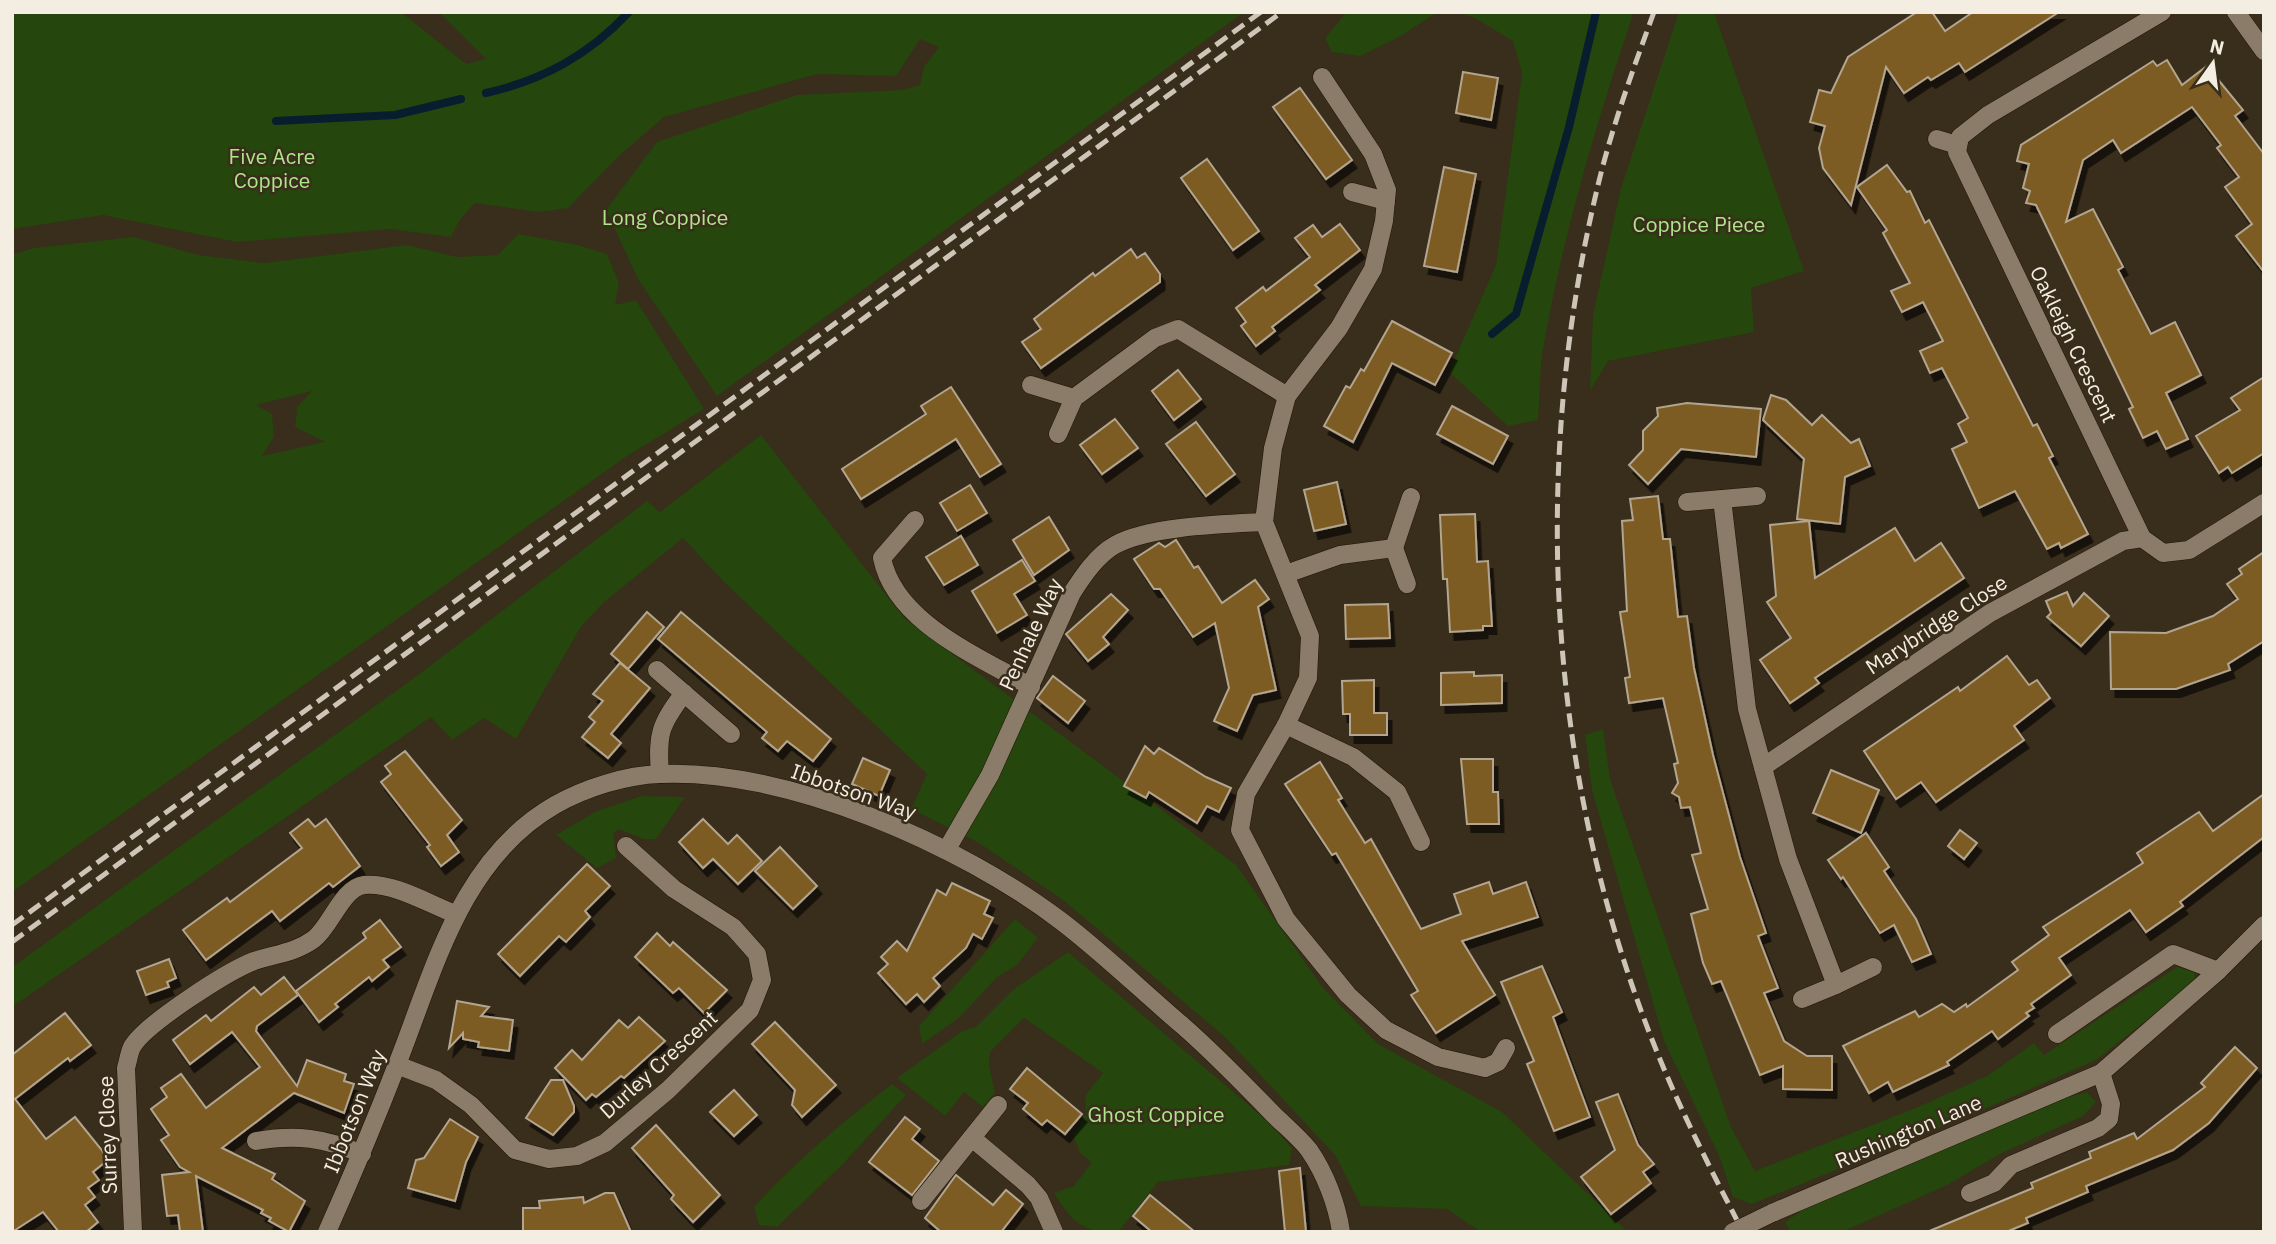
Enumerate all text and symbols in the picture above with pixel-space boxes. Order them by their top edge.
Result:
north arrow [2178,28,2248,98]
text: N [2208,33,2227,60]
park label: Five Acre Coppice [229,142,315,194]
park label: Long Coppice [602,203,728,231]
park label: Coppice Piece [1633,210,1765,238]
street label: Oakleigh Crescent [2024,261,2124,427]
street label: Marybridge Close [1860,568,2012,680]
street label: Penhale Way [992,573,1069,695]
street label: Ibbotson Way [788,756,921,826]
street label: Durley Crescent [593,1003,723,1125]
street label: Ibbotson Way [317,1045,392,1177]
street label: Surrey Close [91,1075,123,1195]
street label: Rushington Lane [1830,1087,1986,1175]
park label: Ghost Coppice [1087,1100,1225,1128]

